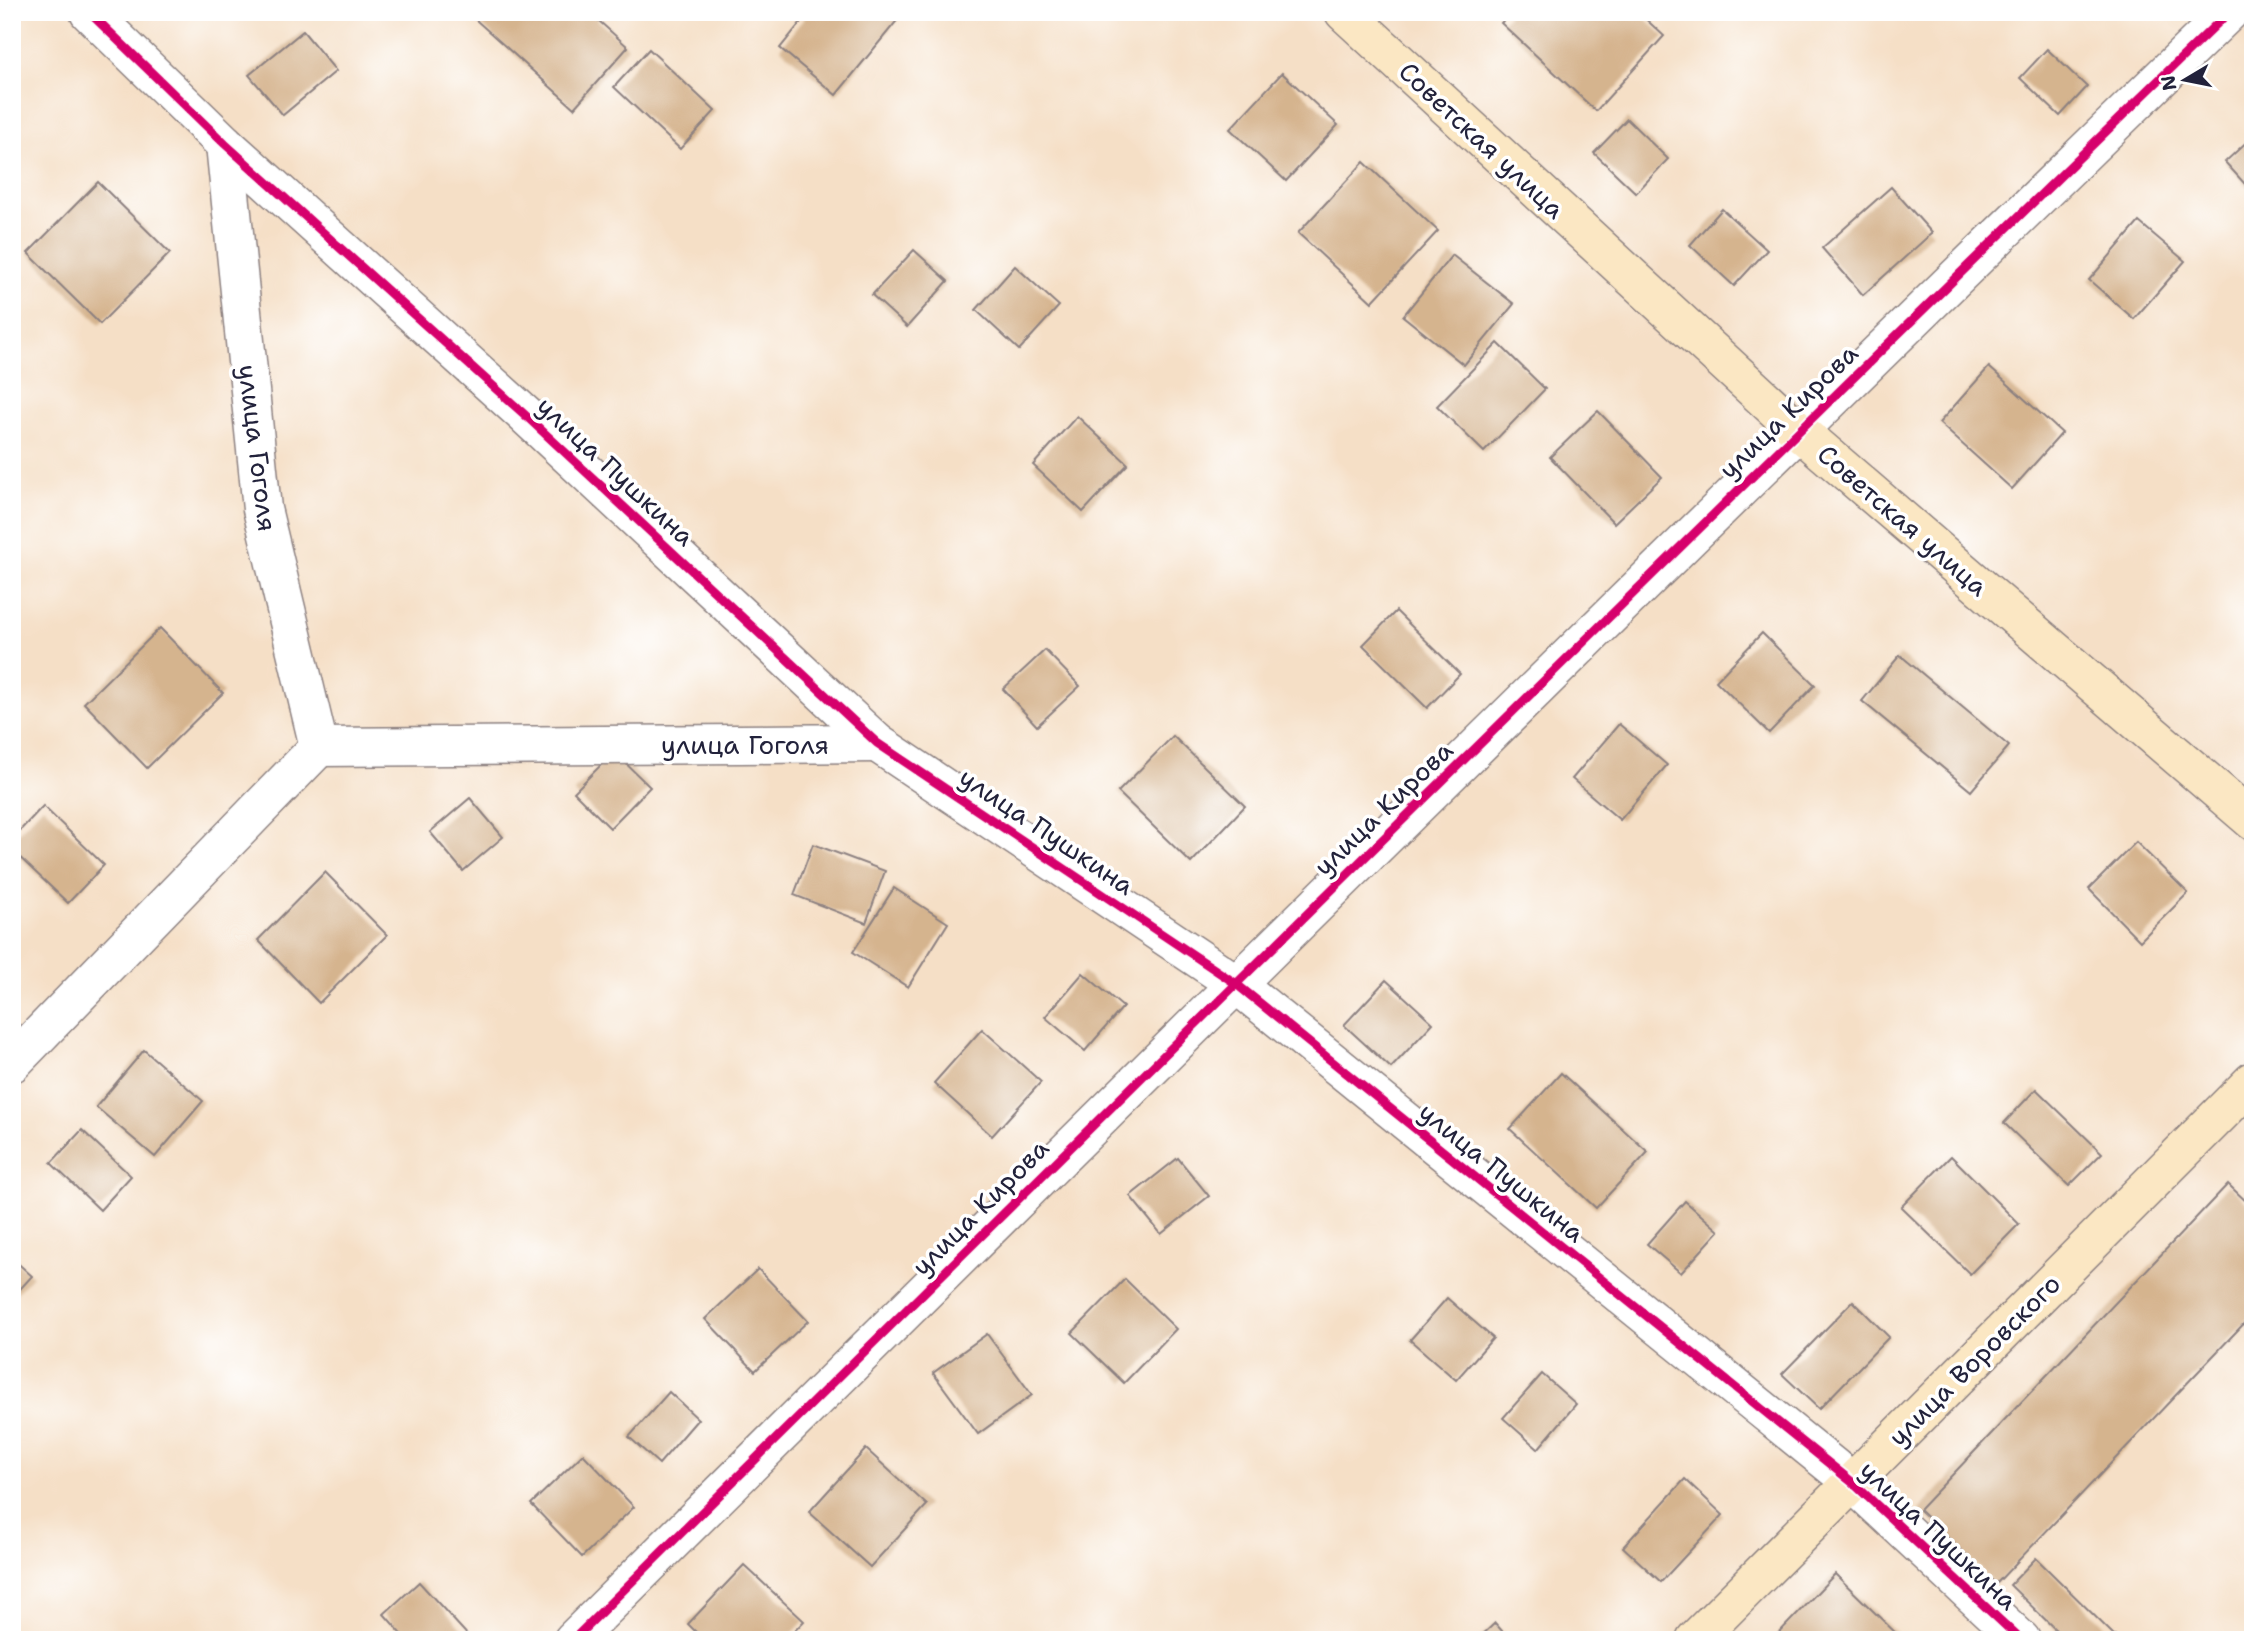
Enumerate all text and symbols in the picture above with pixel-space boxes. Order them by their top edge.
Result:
north arrow [2150,46,2220,116]
street label: Советская улица [1391,54,1573,226]
text: N [2155,73,2182,92]
street label: улица Кирова [1711,336,1865,486]
street label: улица Гоголя [230,363,286,533]
street label: улица Пушкина [529,389,703,553]
street label: Советская улица [1810,436,1996,604]
street label: улица Гоголя [661,727,829,762]
street label: улица Кирова [1306,733,1460,883]
street label: улица Пушкина [953,759,1141,903]
street label: улица Пушкина [1412,1094,1592,1250]
street label: улица Кирова [904,1131,1056,1283]
street label: улица Воровского [1880,1266,2068,1454]
street label: улица Пушкина [1852,1453,2026,1617]

